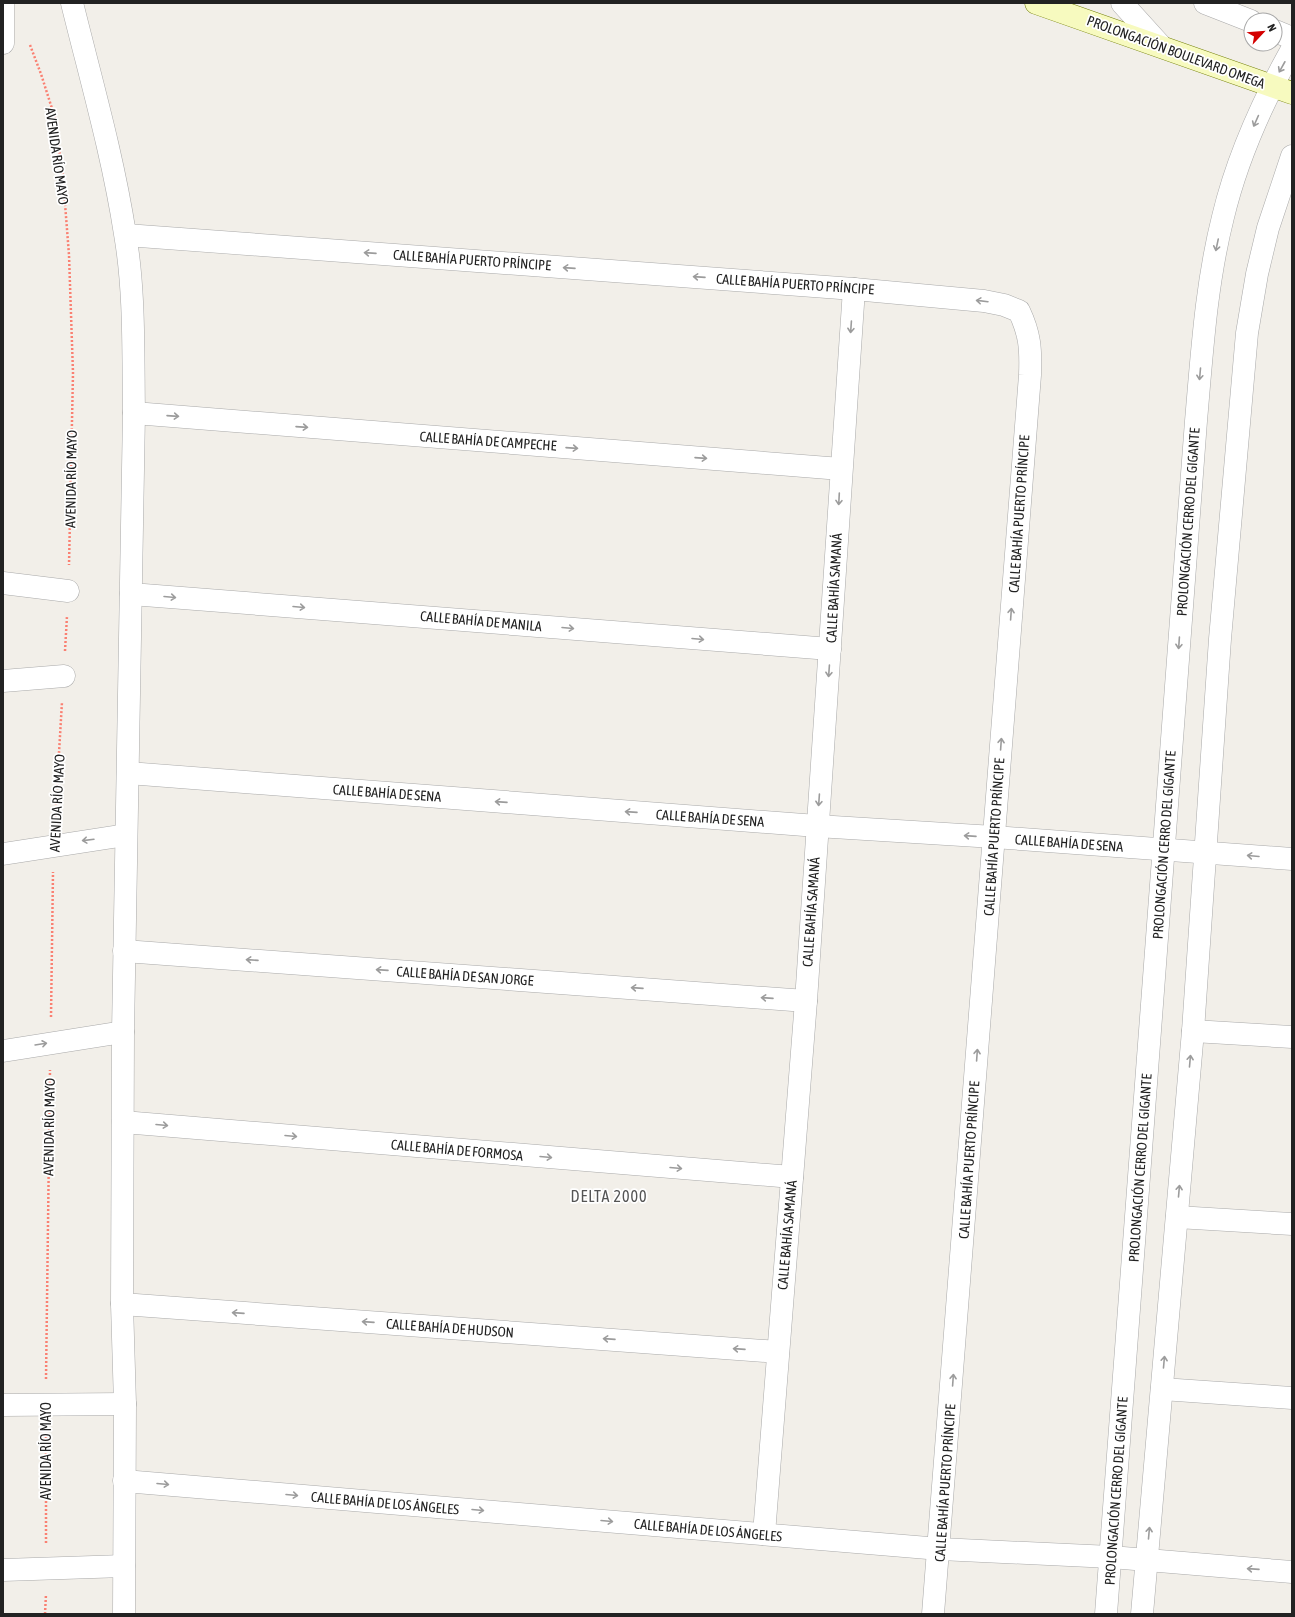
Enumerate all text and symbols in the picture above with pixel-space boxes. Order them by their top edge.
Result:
street label: PROLONGACIÓN BOULEVARD OMEGA [1085,12,1267,92]
north arrow [1243,12,1283,52]
text: N [1265,22,1279,33]
one-way arrow [1277,61,1285,73]
street label: AVENIDA RÍO MAYO [42,106,72,206]
one-way arrow [1252,115,1259,127]
one-way arrow [1213,238,1221,251]
street label: CALLE BAHÍA PUERTO PRÍNCIPE [392,246,552,274]
one-way arrow [364,249,377,256]
one-way arrow [563,264,576,271]
street label: CALLE BAHÍA PUERTO PRÍNCIPE [715,270,875,298]
one-way arrow [693,274,706,281]
one-way arrow [976,297,989,305]
one-way arrow [848,320,855,333]
one-way arrow [1197,367,1204,380]
one-way arrow [166,413,179,420]
one-way arrow [295,423,308,430]
street label: PROLONGACIÓN CERRO DEL GIGANTE [1173,427,1203,617]
street label: CALLE BAHÍA DE CAMPECHE [419,428,557,454]
street label: AVENIDA RÍO MAYO [62,430,80,528]
street label: CALLE BAHÍA PUERTO PRÍNCIPE [1005,434,1033,594]
one-way arrow [565,444,578,451]
one-way arrow [694,454,707,461]
one-way arrow [836,492,843,505]
street label: CALLE BAHÍA SAMANÁ [823,533,845,643]
one-way arrow [163,593,176,600]
one-way arrow [292,604,305,611]
street label: CALLE BAHÍA DE MANILA [420,608,543,634]
one-way arrow [1008,608,1015,621]
one-way arrow [561,625,574,632]
one-way arrow [691,635,704,642]
one-way arrow [1175,636,1183,649]
one-way arrow [825,664,832,677]
one-way arrow [998,738,1005,751]
street label: PROLONGACIÓN CERRO DEL GIGANTE [1149,750,1179,940]
street label: AVENIDA RÍO MAYO [46,754,68,852]
street label: CALLE BAHÍA PUERTO PRÍNCIPE [980,757,1008,917]
street label: CALLE BAHÍA DE SENA [332,781,442,805]
one-way arrow [815,793,822,806]
one-way arrow [495,798,508,805]
street label: CALLE BAHÍA DE SENA [655,806,765,830]
one-way arrow [625,808,638,815]
street label: CALLE BAHÍA DE SENA [1014,831,1124,855]
one-way arrow [964,832,977,839]
one-way arrow [82,837,95,844]
one-way arrow [1247,852,1260,860]
street label: CALLE BAHÍA SAMANÁ [799,856,823,967]
one-way arrow [246,957,259,964]
street label: CALLE BAHÍA DE SAN JORGE [396,963,534,989]
one-way arrow [376,966,389,973]
one-way arrow [631,985,644,992]
one-way arrow [761,994,774,1001]
one-way arrow [35,1040,48,1048]
one-way arrow [974,1049,981,1062]
one-way arrow [1186,1055,1194,1068]
street label: PROLONGACIÓN CERRO DEL GIGANTE [1125,1073,1155,1263]
street label: AVENIDA RÍO MAYO [40,1078,58,1176]
street label: CALLE BAHÍA PUERTO PRÍNCIPE [955,1080,983,1240]
one-way arrow [155,1122,168,1129]
one-way arrow [284,1132,297,1140]
street label: CALLE BAHÍA DE FORMOSA [390,1136,524,1164]
one-way arrow [540,1153,553,1160]
one-way arrow [669,1164,682,1171]
street label: CALLE BAHÍA SAMANÁ [774,1179,800,1290]
one-way arrow [1175,1185,1183,1198]
district label: DELTA 2000 [570,1187,648,1205]
one-way arrow [232,1309,245,1316]
street label: CALLE BAHÍA DE HUDSON [386,1316,514,1340]
one-way arrow [362,1318,375,1325]
one-way arrow [603,1336,616,1343]
one-way arrow [733,1345,746,1352]
one-way arrow [1160,1356,1168,1369]
one-way arrow [949,1374,956,1387]
street label: PROLONGACIÓN CERRO DEL GIGANTE [1101,1396,1131,1586]
street label: AVENIDA RÍO MAYO [38,1402,54,1500]
street label: CALLE BAHÍA PUERTO PRÍNCIPE [931,1403,959,1563]
one-way arrow [156,1481,169,1488]
street label: CALLE BAHÍA DE LOS ÁNGELES [310,1489,460,1517]
one-way arrow [285,1491,298,1499]
one-way arrow [471,1507,484,1514]
street label: CALLE BAHÍA DE LOS ÁNGELES [633,1516,783,1544]
one-way arrow [600,1518,613,1525]
one-way arrow [1145,1527,1152,1540]
one-way arrow [1247,1566,1260,1573]

